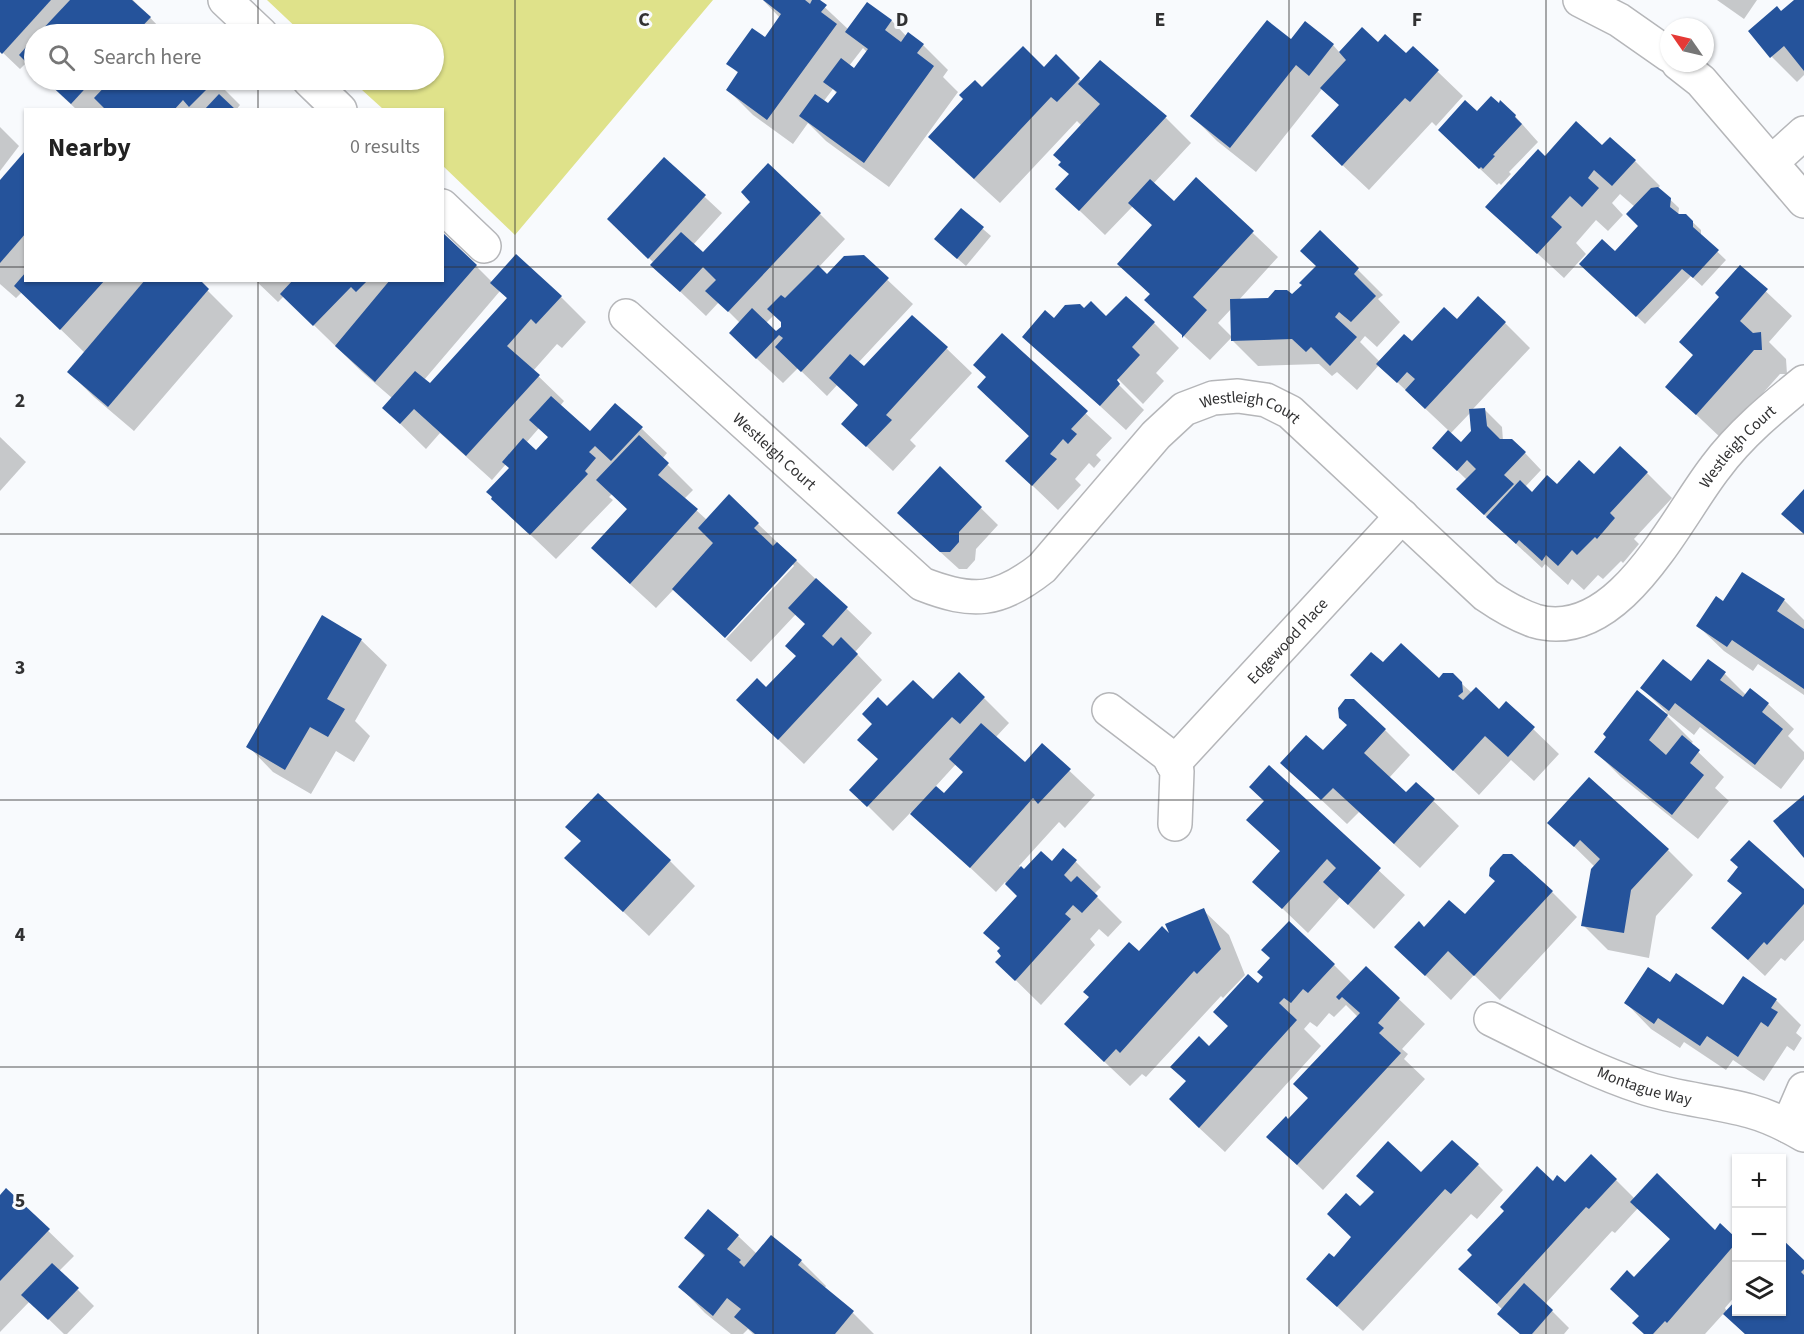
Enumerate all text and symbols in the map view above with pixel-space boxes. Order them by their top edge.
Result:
text: C [638,6,650,34]
text: D [896,6,908,34]
text: E [1155,6,1165,34]
text: F [1412,6,1422,34]
north arrow [1660,18,1714,72]
search box [24,24,444,90]
icon: search [45,41,78,74]
text: Search here [93,41,201,73]
text: Nearby [48,129,131,166]
text: 0 results [350,133,420,161]
street label: Westleigh Court [1197,386,1306,429]
text: 2 [15,387,25,415]
street label: Westleigh Court [1694,400,1781,493]
street label: Westleigh Court [728,408,821,496]
street label: Edgewood Place [1242,593,1333,689]
text: 3 [15,654,25,682]
text: 4 [15,921,26,949]
street label: Montague Way [1594,1061,1694,1111]
map controls [1732,1154,1786,1316]
button: + [1732,1154,1786,1208]
text: 5 [15,1187,25,1215]
button: − [1732,1208,1786,1262]
button: layers [1732,1262,1786,1316]

